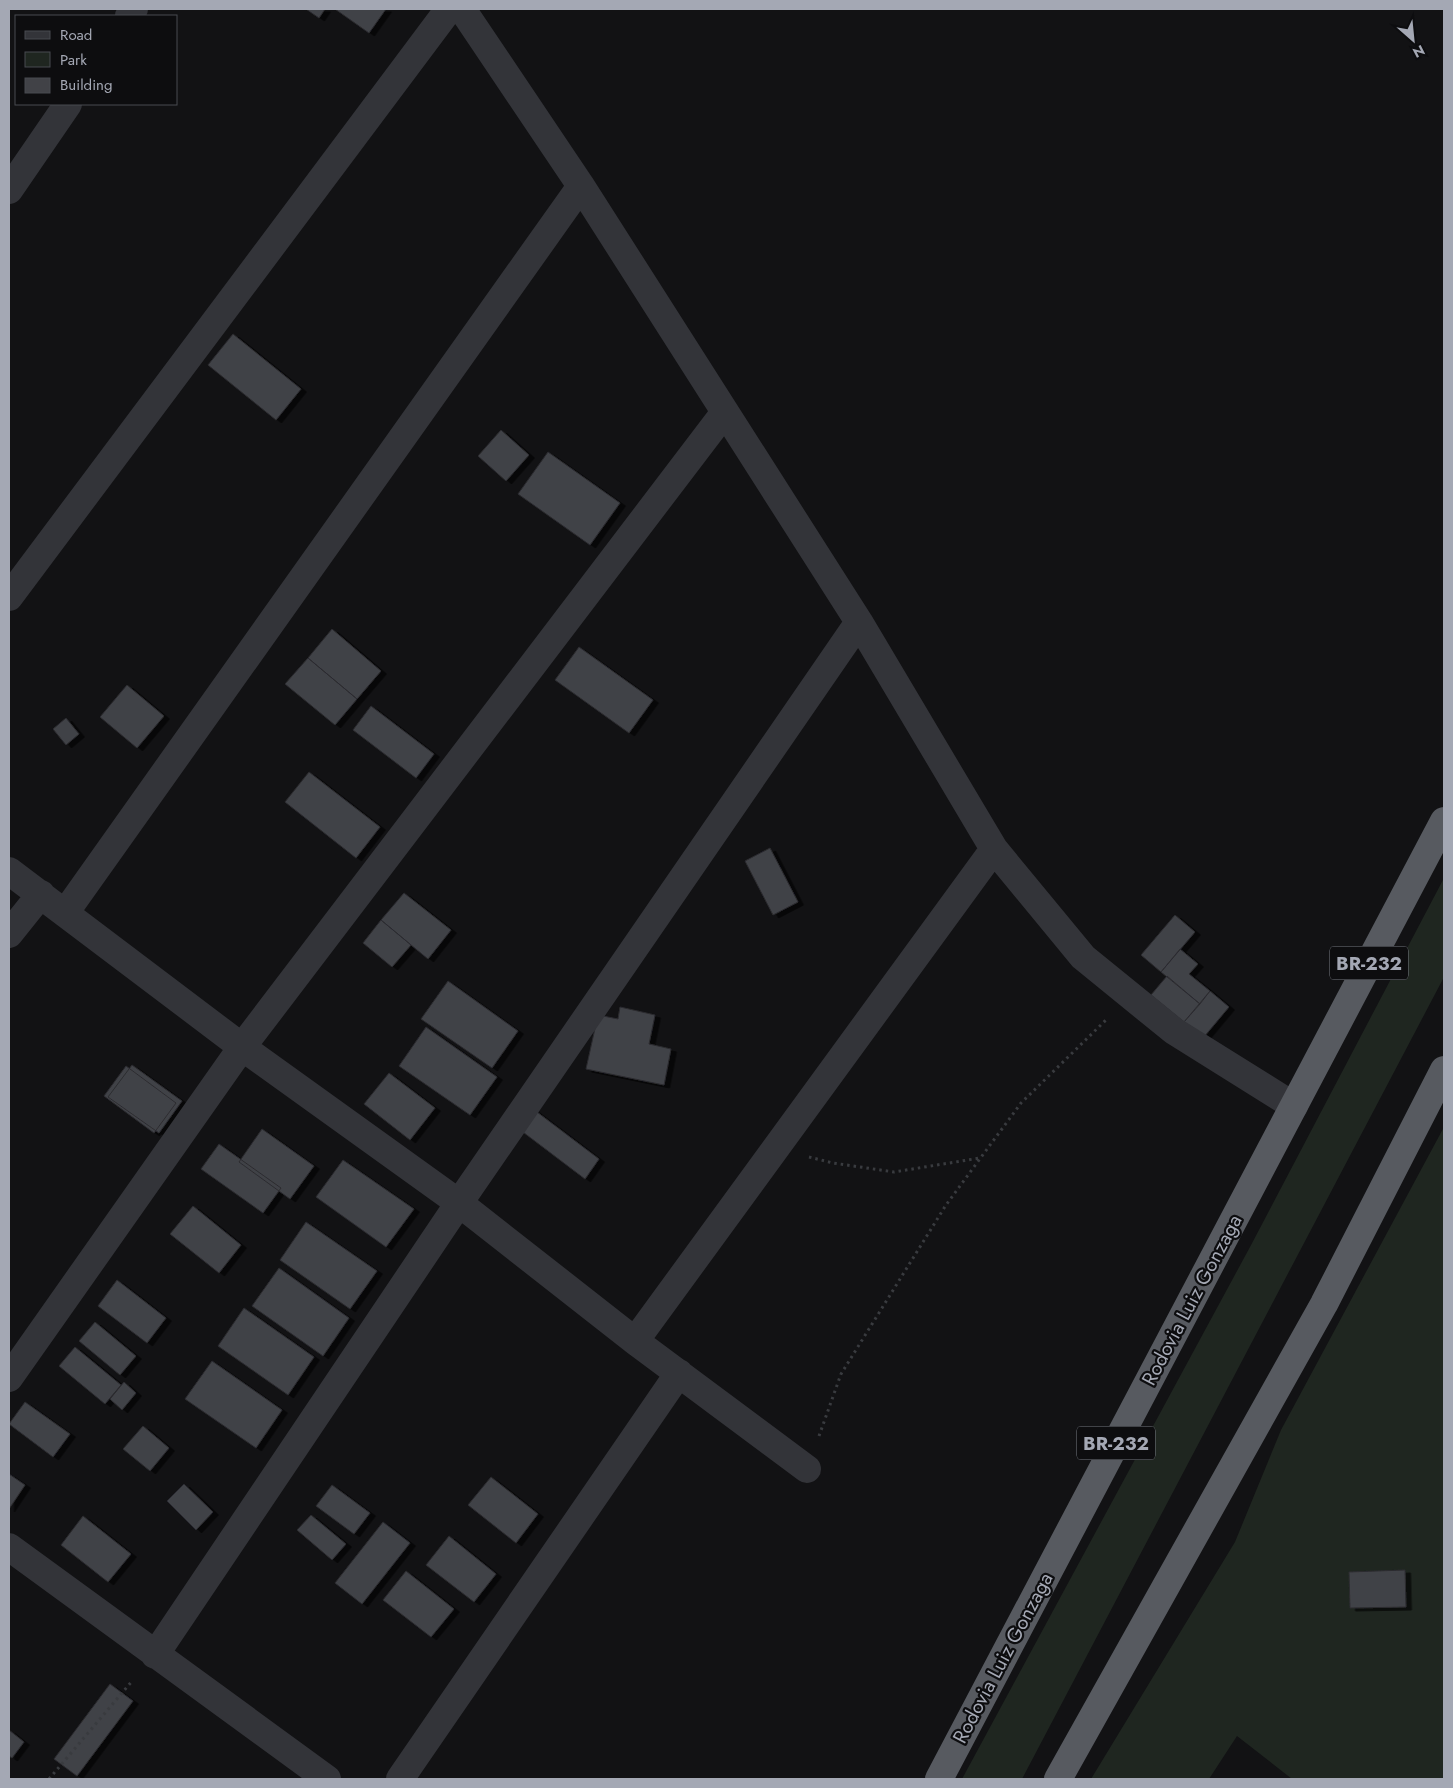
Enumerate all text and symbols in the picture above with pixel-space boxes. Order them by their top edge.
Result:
legend [15,15,178,105]
north arrow [1388,15,1438,65]
text: Road [60,24,92,46]
text: N [1409,40,1428,63]
text: Park [60,49,87,71]
text: Building [60,74,112,96]
road number: BR-232 [1330,946,1408,980]
street label: Rodovia Luiz Gonzaga [1135,1209,1249,1391]
road number: BR-232 [1077,1426,1155,1460]
street label: Rodovia Luiz Gonzaga [946,1567,1060,1749]

